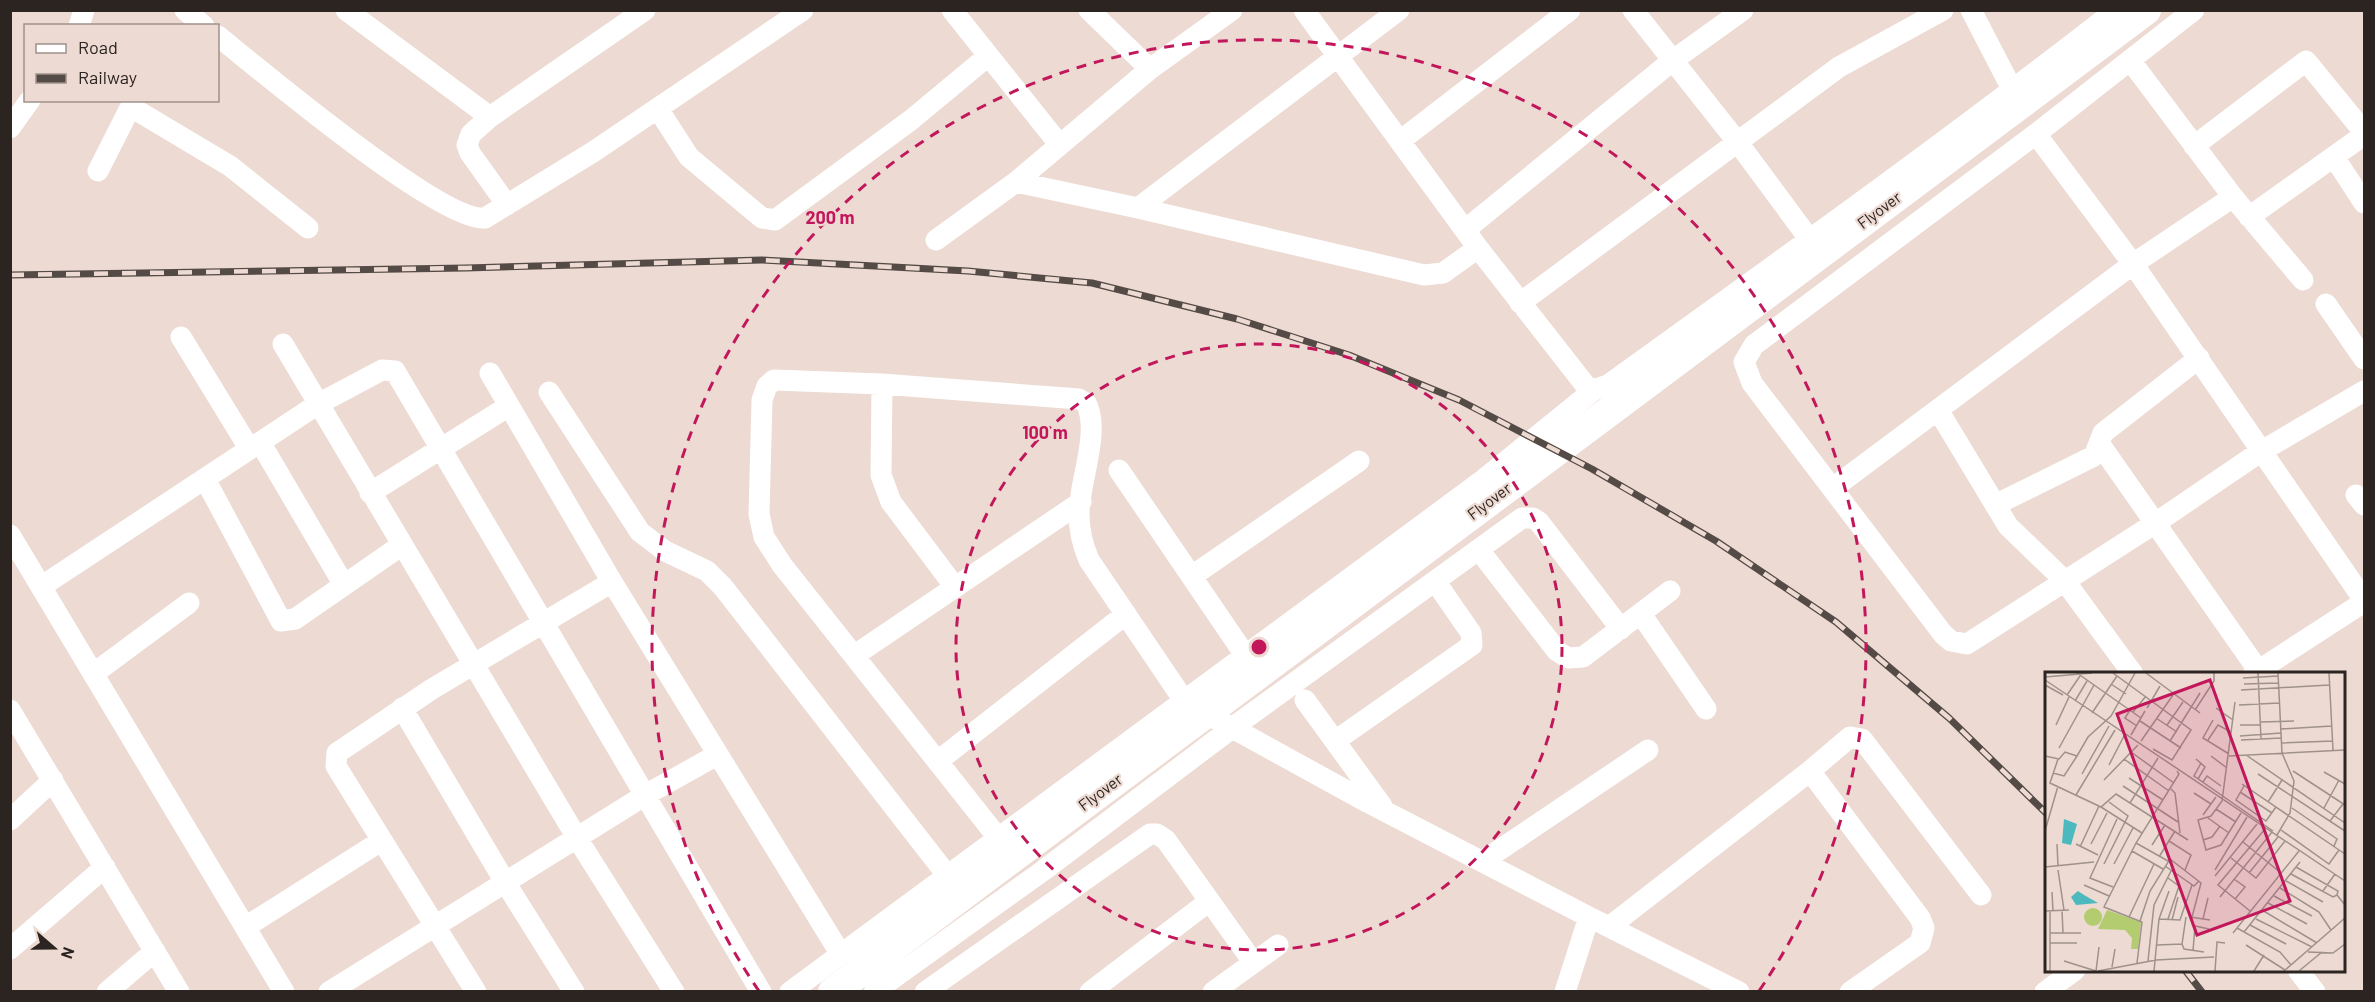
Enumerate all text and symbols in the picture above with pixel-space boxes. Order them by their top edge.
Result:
legend [24,24,219,102]
text: Road [78,36,118,58]
text: Railway [78,66,137,88]
street label: Flyover [1853,187,1905,232]
text: 200 m [805,206,855,228]
text: 100 m [1022,421,1068,443]
street label: Flyover [1463,478,1515,523]
centre of rings [1249,637,1269,657]
inset map [2045,672,2345,972]
street label: Flyover [1074,769,1126,814]
north arrow [24,918,84,978]
text: N [58,945,79,962]

